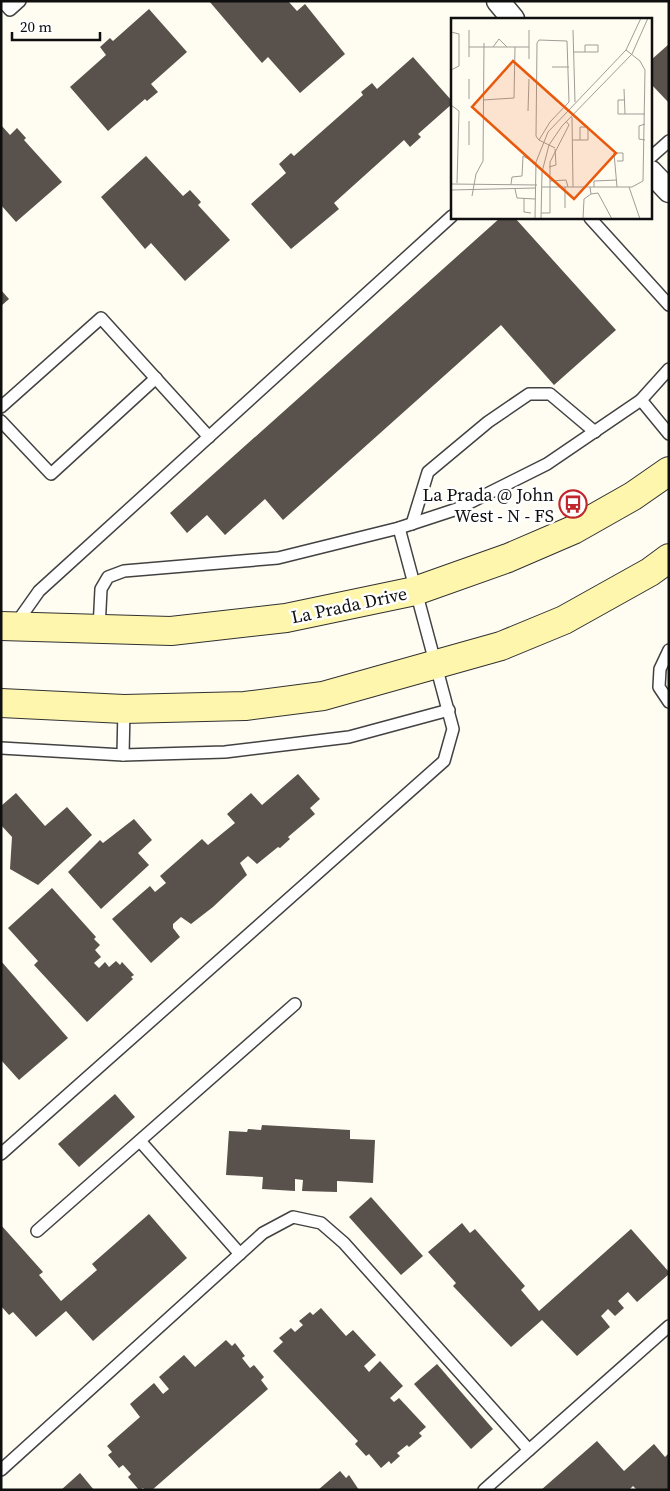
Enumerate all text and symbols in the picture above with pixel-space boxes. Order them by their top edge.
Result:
scale bar [12,10,100,42]
text: 20 m [20,16,52,37]
inset map [451,18,652,219]
place label: La Prada @ John West - N - FS [423,482,554,528]
bus stop icon: La Prada @ John West - N - FS [558,489,588,519]
street label: La Prada Drive [289,581,409,629]

